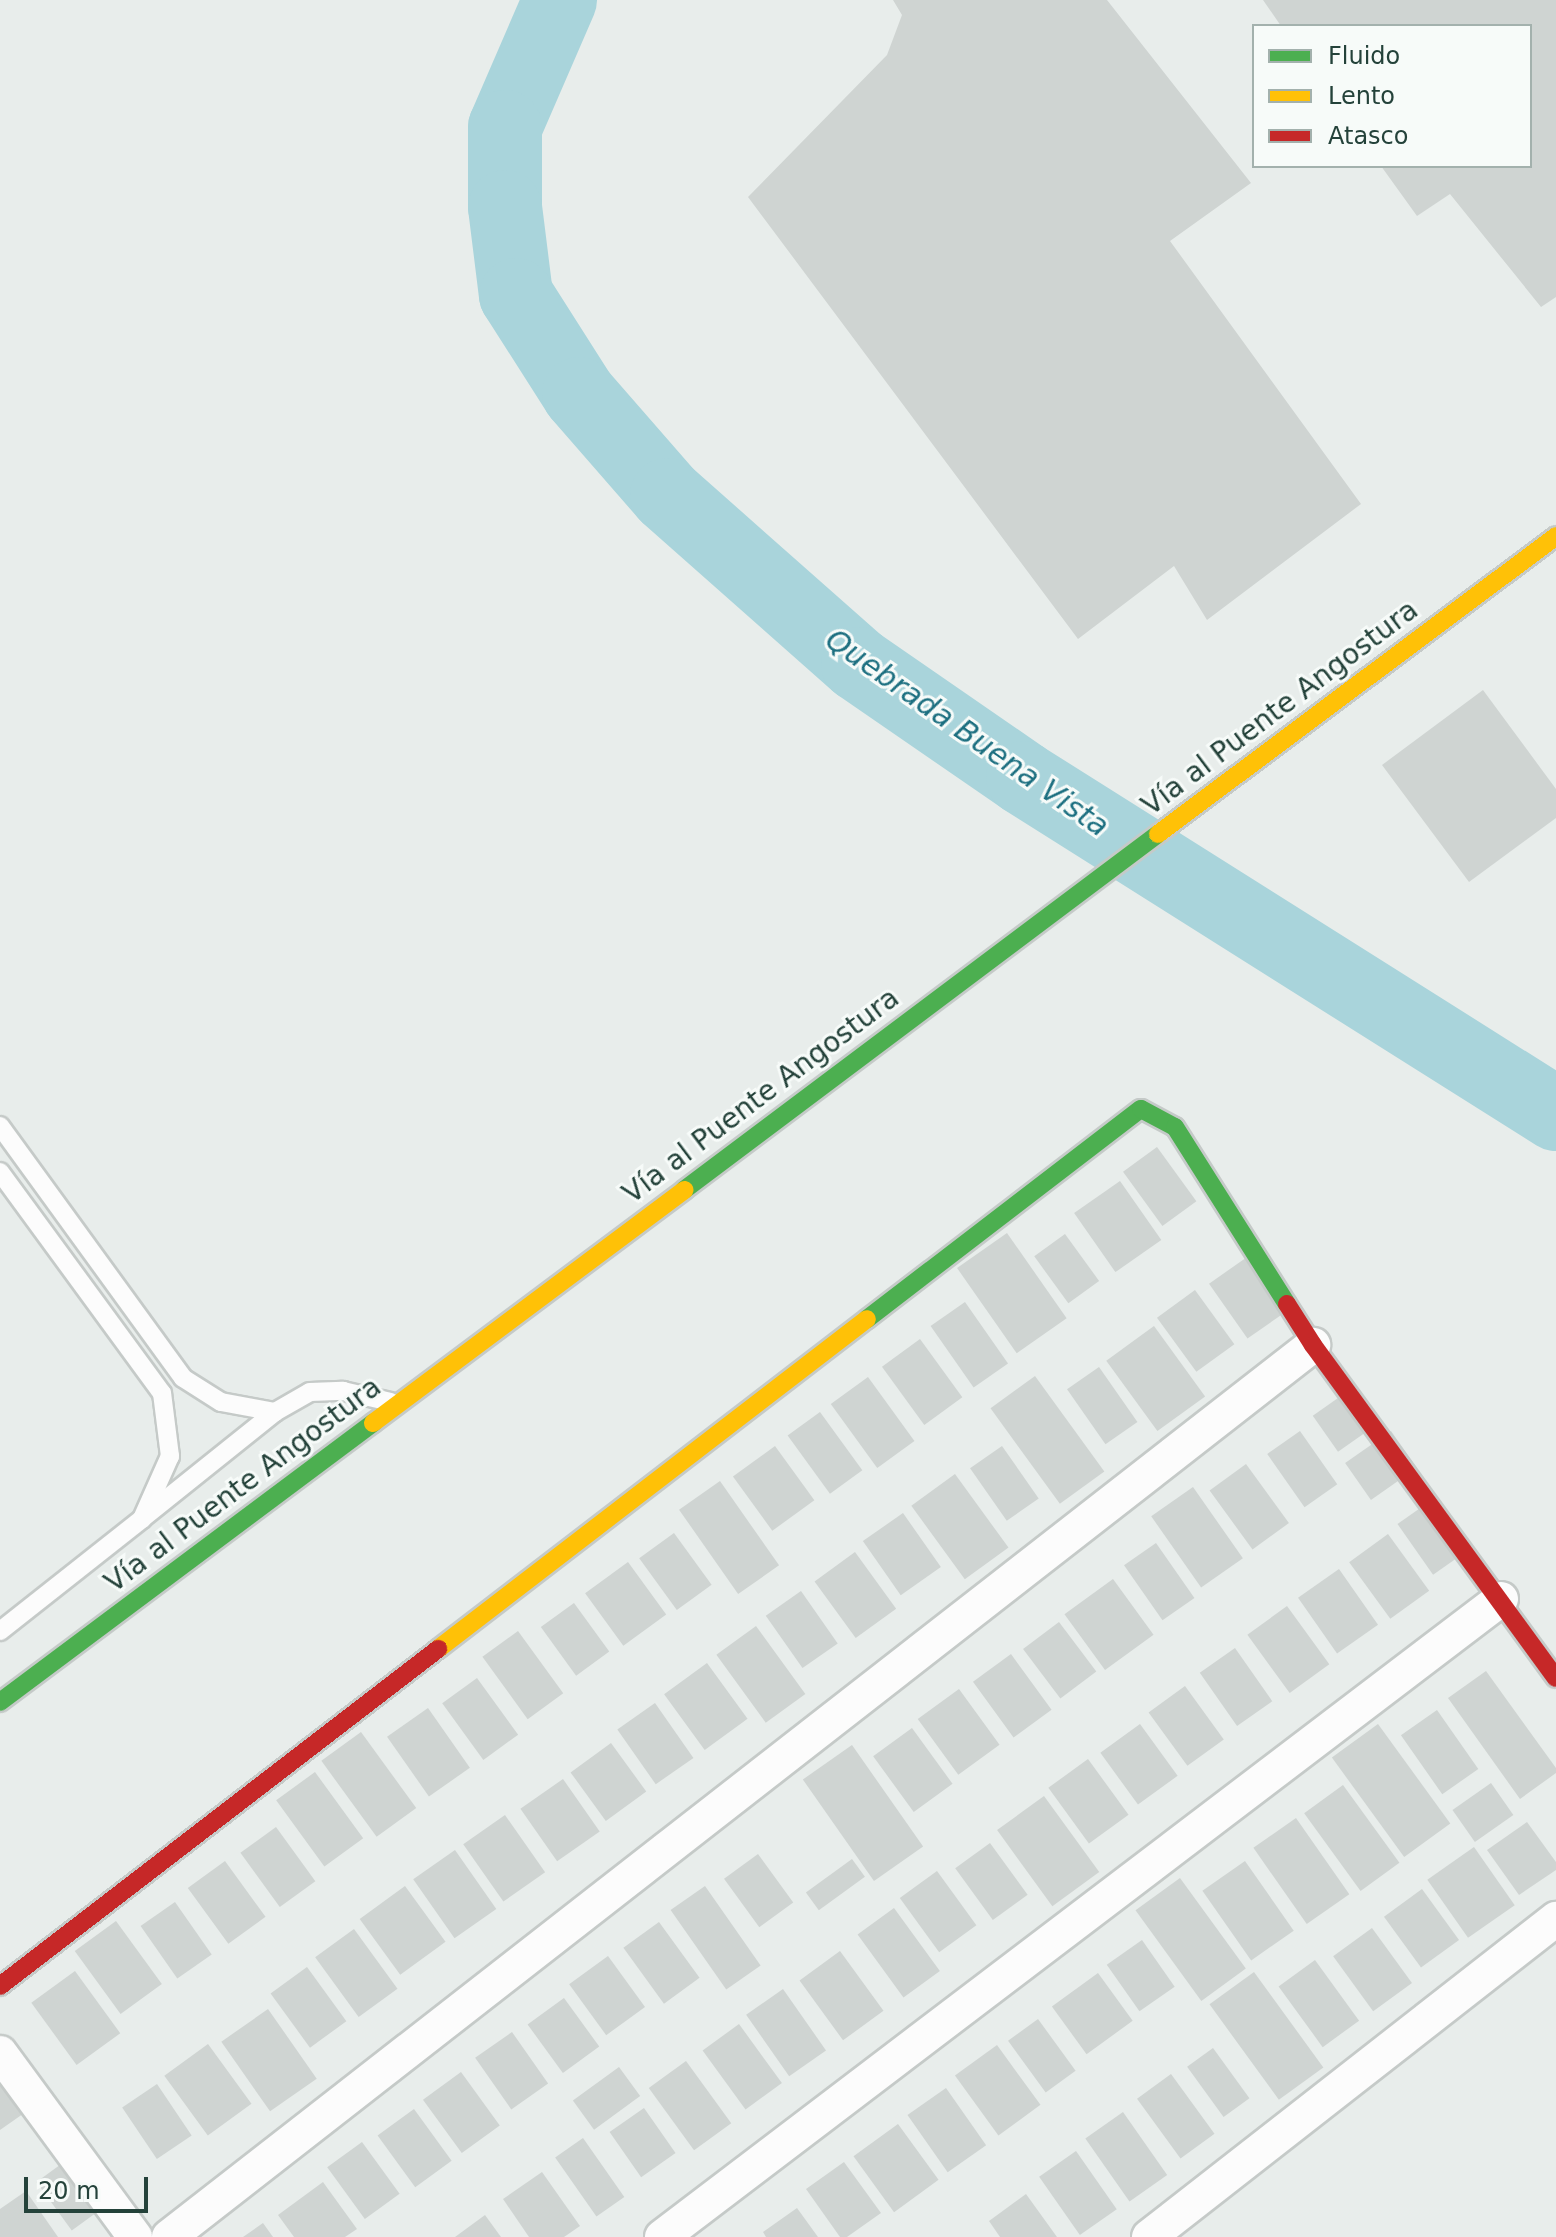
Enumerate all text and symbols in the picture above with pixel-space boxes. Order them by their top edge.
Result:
legend [1252,24,1532,168]
text: Fluido [1328,42,1400,70]
text: Lento [1328,82,1395,110]
text: Atasco [1328,122,1409,150]
street label: Vía al Puente Angostura [1135,593,1425,823]
water label: Quebrada Buena Vista [818,621,1116,845]
street label: Vía al Puente Angostura [616,981,906,1211]
street label: Vía al Puente Angostura [98,1370,388,1600]
scale bar [28,2161,152,2211]
text: 20 m [38,2177,100,2205]

